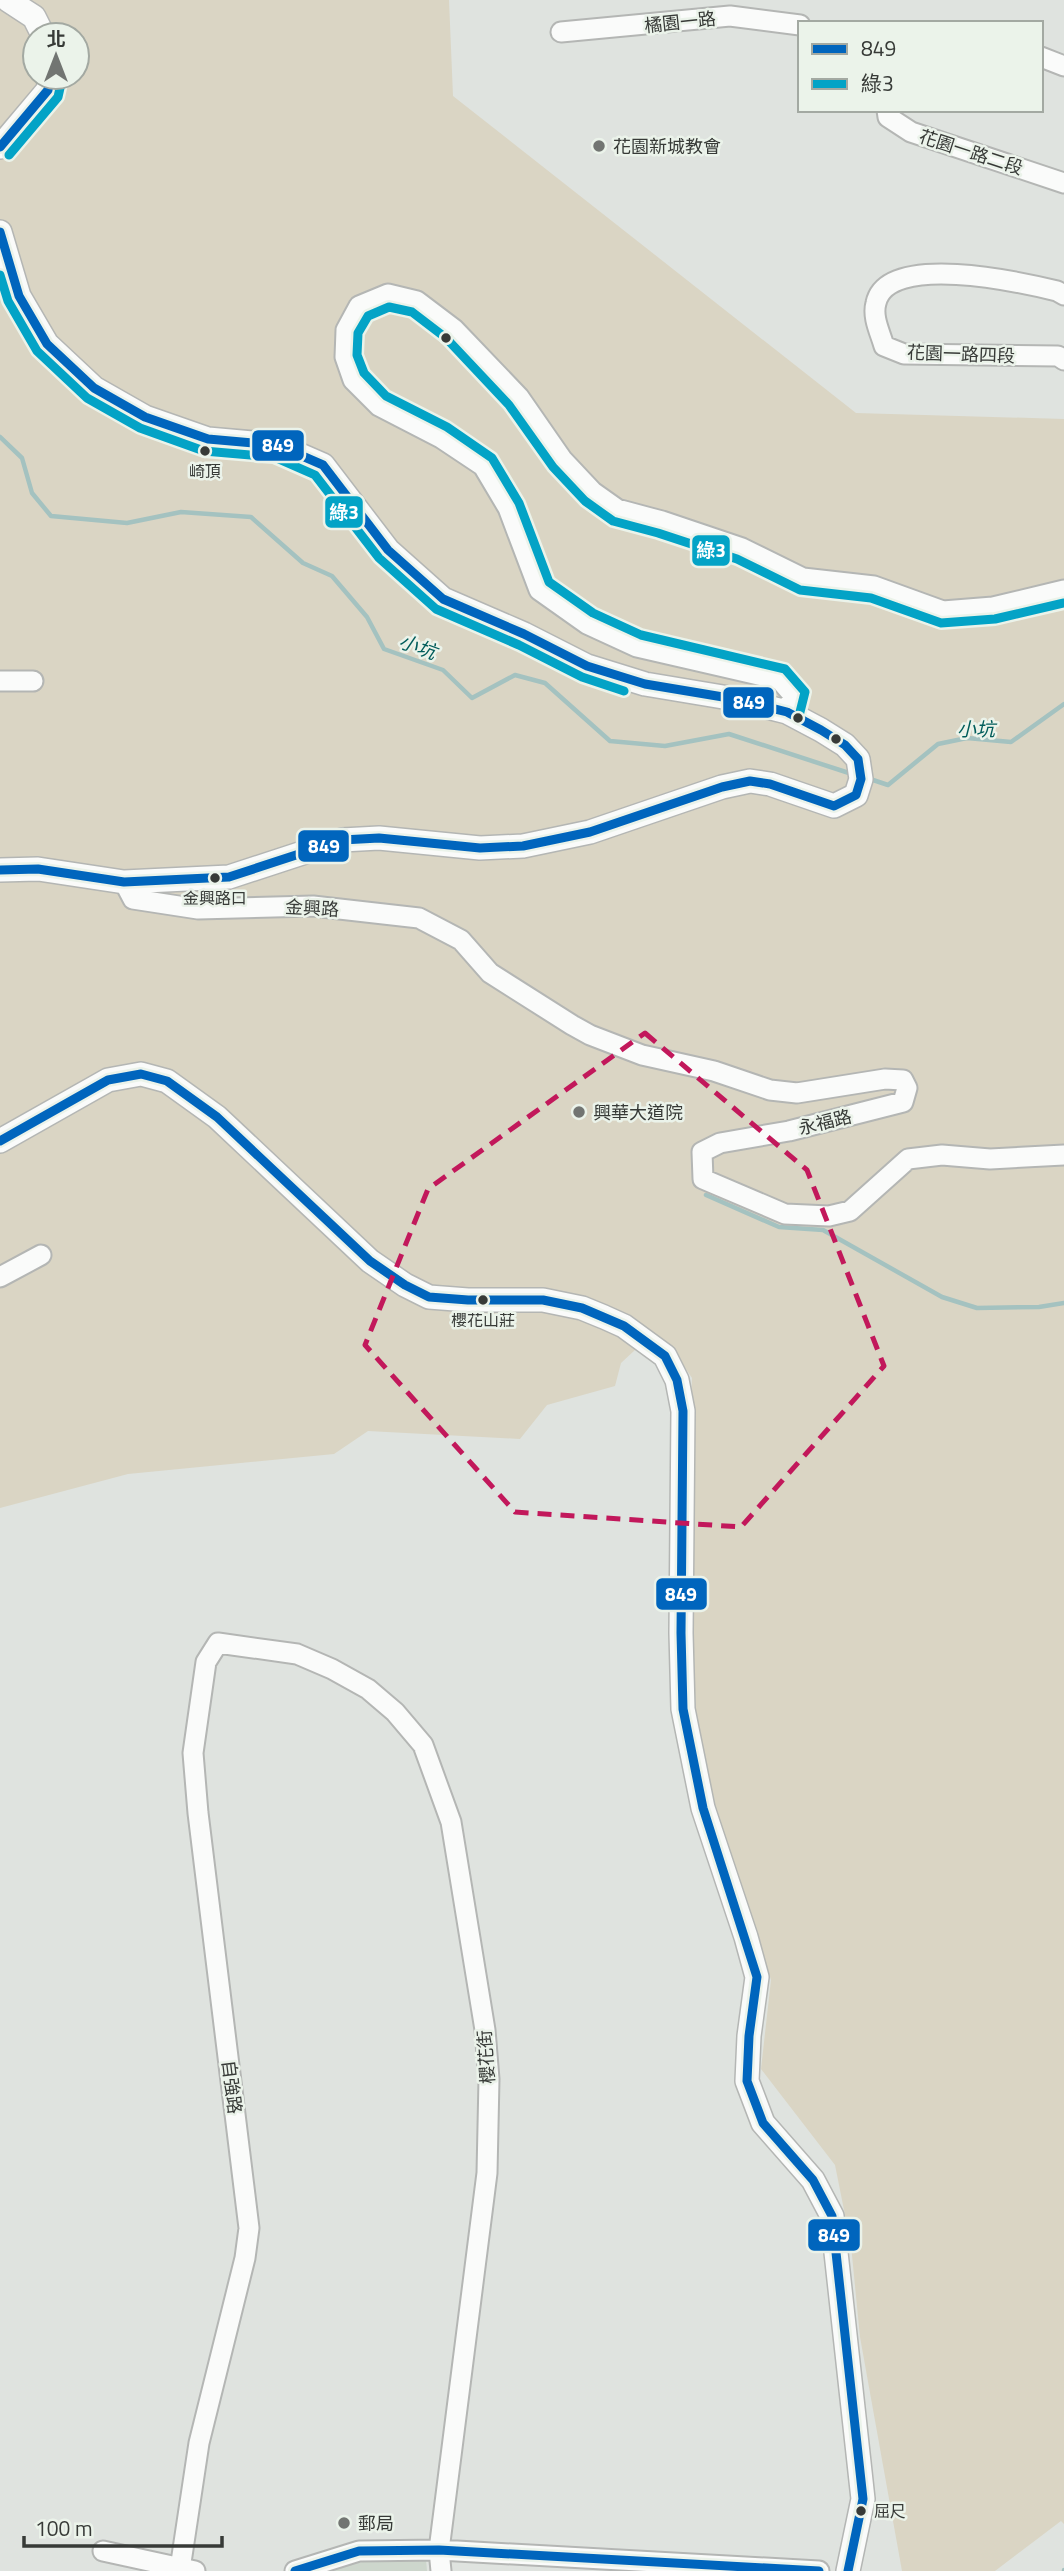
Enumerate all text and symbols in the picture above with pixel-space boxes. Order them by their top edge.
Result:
street label: 橘園一路 [643,5,717,39]
north arrow [21,21,91,91]
legend [798,21,1043,112]
text: 北 [46,24,66,53]
text: 849 [861,32,896,64]
text: 綠3 [861,67,894,99]
street label: 花園一路二段 [915,122,1027,182]
place label: 花園新城教會 [613,133,721,160]
marker: 花園新城教會 [591,138,607,154]
unlabelled marker [439,331,453,345]
street label: 花園一路四段 [907,339,1015,369]
line badge: 849 [251,429,305,462]
text: 849 [262,430,294,459]
marker: 崎頂 [198,444,212,458]
place label: 崎頂 [189,459,221,483]
line badge: 綠3 [324,495,364,529]
text: 綠3 [329,497,359,526]
line badge: 綠3 [691,534,731,567]
text: 綠3 [696,535,726,564]
water label: 小坑 [395,626,444,667]
line badge: 849 [722,686,775,719]
text: 849 [733,687,765,716]
unlabelled marker [791,711,805,725]
water label: 小坑 [957,714,998,743]
unlabelled marker [829,732,843,746]
line badge: 849 [297,829,350,863]
text: 849 [308,831,340,860]
marker: 金興路口 [208,871,222,885]
place label: 金興路口 [183,886,247,910]
street label: 金興路 [284,893,340,923]
place label: 興華大道院 [593,1099,683,1126]
street label: 永福路 [796,1102,854,1142]
marker: 興華大道院 [571,1104,587,1120]
marker: 櫻花山莊 [476,1293,490,1307]
place label: 櫻花山莊 [451,1308,515,1332]
line badge: 849 [655,1577,708,1611]
text: 849 [665,1579,697,1608]
street label: 櫻花街 [471,2029,501,2085]
street label: 自強路 [215,2059,249,2115]
line badge: 849 [807,2218,861,2252]
text: 849 [818,2220,850,2249]
place label: 屈尺 [874,2499,906,2523]
scale bar [24,2504,222,2548]
marker: 屈尺 [854,2504,868,2518]
place label: 郵局 [358,2510,394,2537]
text: 100 m [35,2512,92,2544]
marker: 郵局 [336,2515,352,2531]

